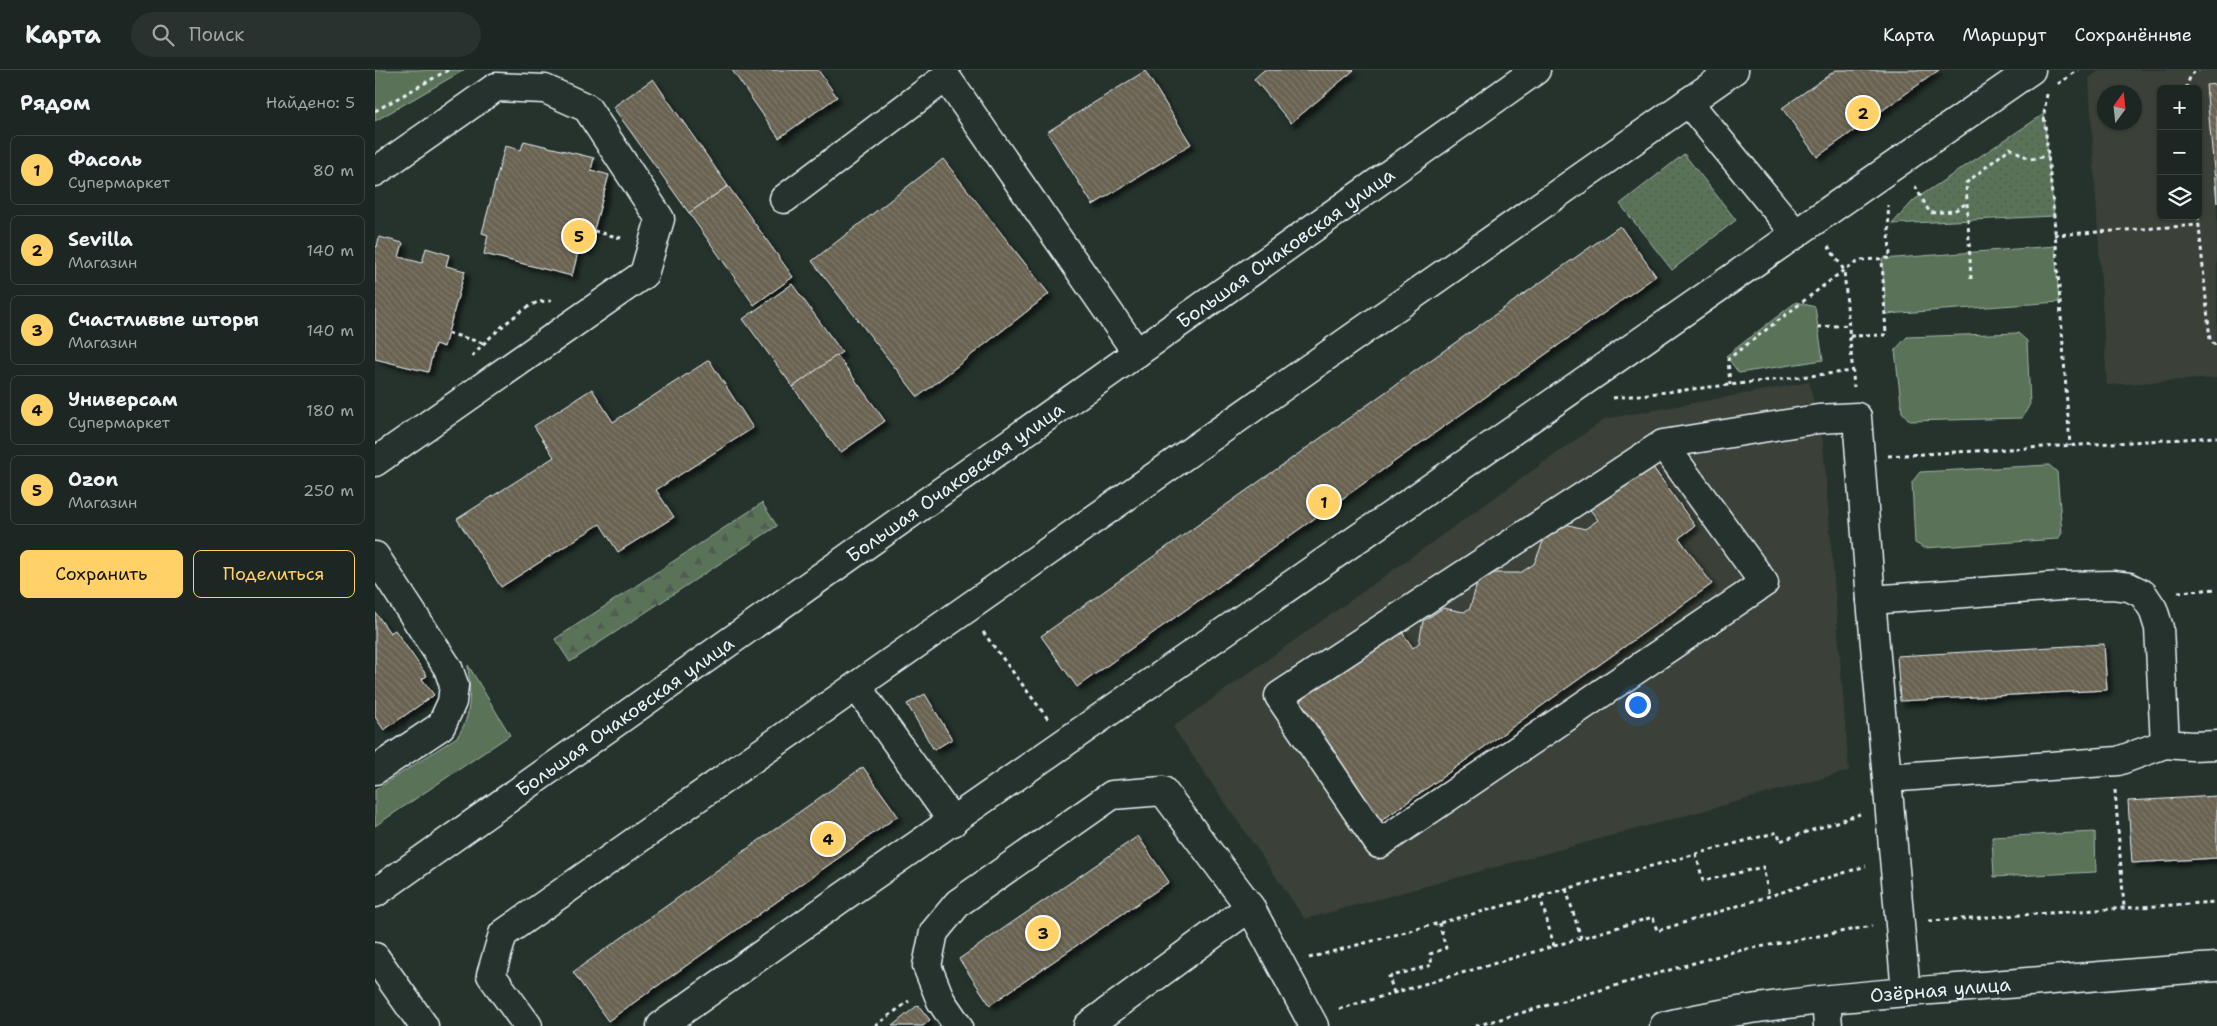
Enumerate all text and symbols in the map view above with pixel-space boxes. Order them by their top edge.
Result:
search box [131,12,481,57]
text: Карта [25,19,101,51]
icon: search [149,21,177,49]
text: Поиск [189,22,244,47]
text: Карта [1883,23,1934,47]
text: Маршрут [1962,23,2046,47]
text: Сохранённые [2074,23,2192,47]
north arrow [2097,85,2142,130]
map controls [2157,85,2202,220]
button: + [2157,85,2202,130]
text: Рядом [20,89,90,117]
text: Найдено: 5 [266,92,355,113]
pin: 2 [1847,94,1879,132]
button: − [2157,130,2202,175]
text: Фасоль [68,147,142,172]
text: 1 [33,160,41,181]
text: 80 m [313,160,354,181]
street label: Большая Очаковская улица [1172,162,1400,334]
text: Супермаркет [68,172,170,193]
button: layers [2157,175,2202,220]
pin: 5 [563,217,595,255]
text: Sevilla [68,227,133,252]
text: 2 [31,240,43,261]
text: 140 m [307,240,354,261]
text: Магазин [68,252,137,273]
text: Счастливые шторы [68,307,259,332]
text: 3 [31,320,43,341]
text: 140 m [307,320,354,341]
text: Магазин [68,332,137,353]
text: Универсам [68,387,178,412]
street label: Большая Очаковская улица [841,396,1069,568]
text: 4 [31,400,43,421]
text: 180 m [306,400,354,421]
text: Супермаркет [68,412,170,433]
text: Ozon [68,467,118,492]
text: 5 [32,480,42,501]
text: 250 m [303,480,354,501]
pin: 1 [1308,483,1340,521]
text: Магазин [68,492,137,513]
button: Сохранить [20,550,183,598]
button: Поделиться [193,550,355,598]
street label: Большая Очаковская улица [511,631,739,802]
your location [1625,692,1651,718]
pin: 4 [812,820,844,858]
pin: 3 [1027,914,1059,952]
street label: Озёрная улица [1869,972,2012,1008]

